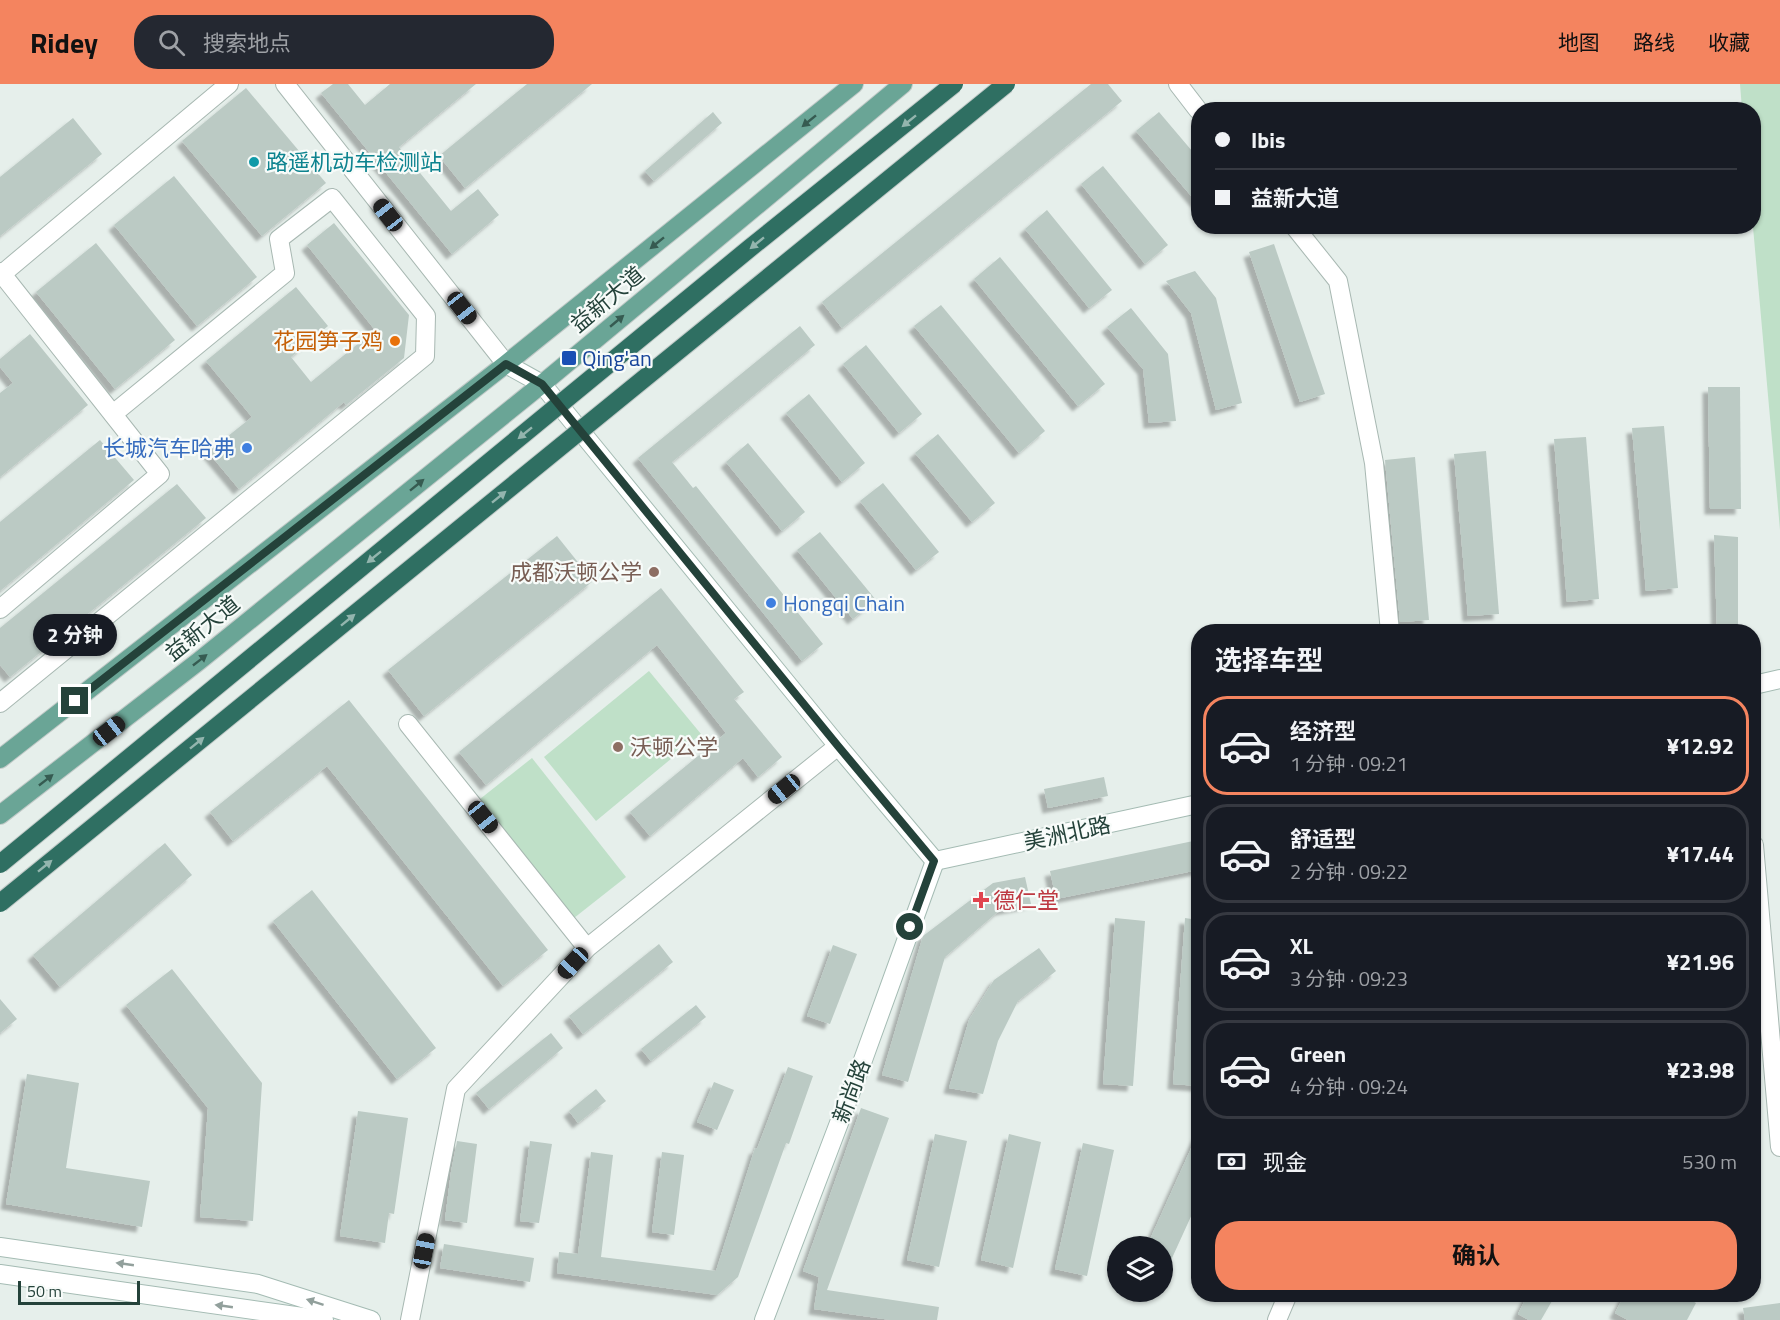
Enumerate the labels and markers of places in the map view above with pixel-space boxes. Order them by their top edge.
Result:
place label: 路遥机动车检测站 [266,145,442,179]
marker: 路遥机动车检测站 [247,155,261,169]
place label: 花园笋子鸡 [273,324,383,358]
marker: 花园笋子鸡 [388,334,402,348]
place label: Qing'an [582,341,652,375]
marker: Qing'an [560,349,578,367]
place label: 长城汽车哈弗 [103,431,235,465]
marker: 长城汽车哈弗 [240,441,254,455]
place label: 成都沃顿公学 [510,555,642,589]
marker: 成都沃顿公学 [647,565,661,579]
place label: Hongqi Chain [783,586,905,620]
marker: Hongqi Chain [764,596,778,610]
place label: 沃顿公学 [630,730,718,764]
marker: 沃顿公学 [611,740,625,754]
place label: 德仁堂 [993,883,1059,917]
marker: 德仁堂 [974,893,988,907]

